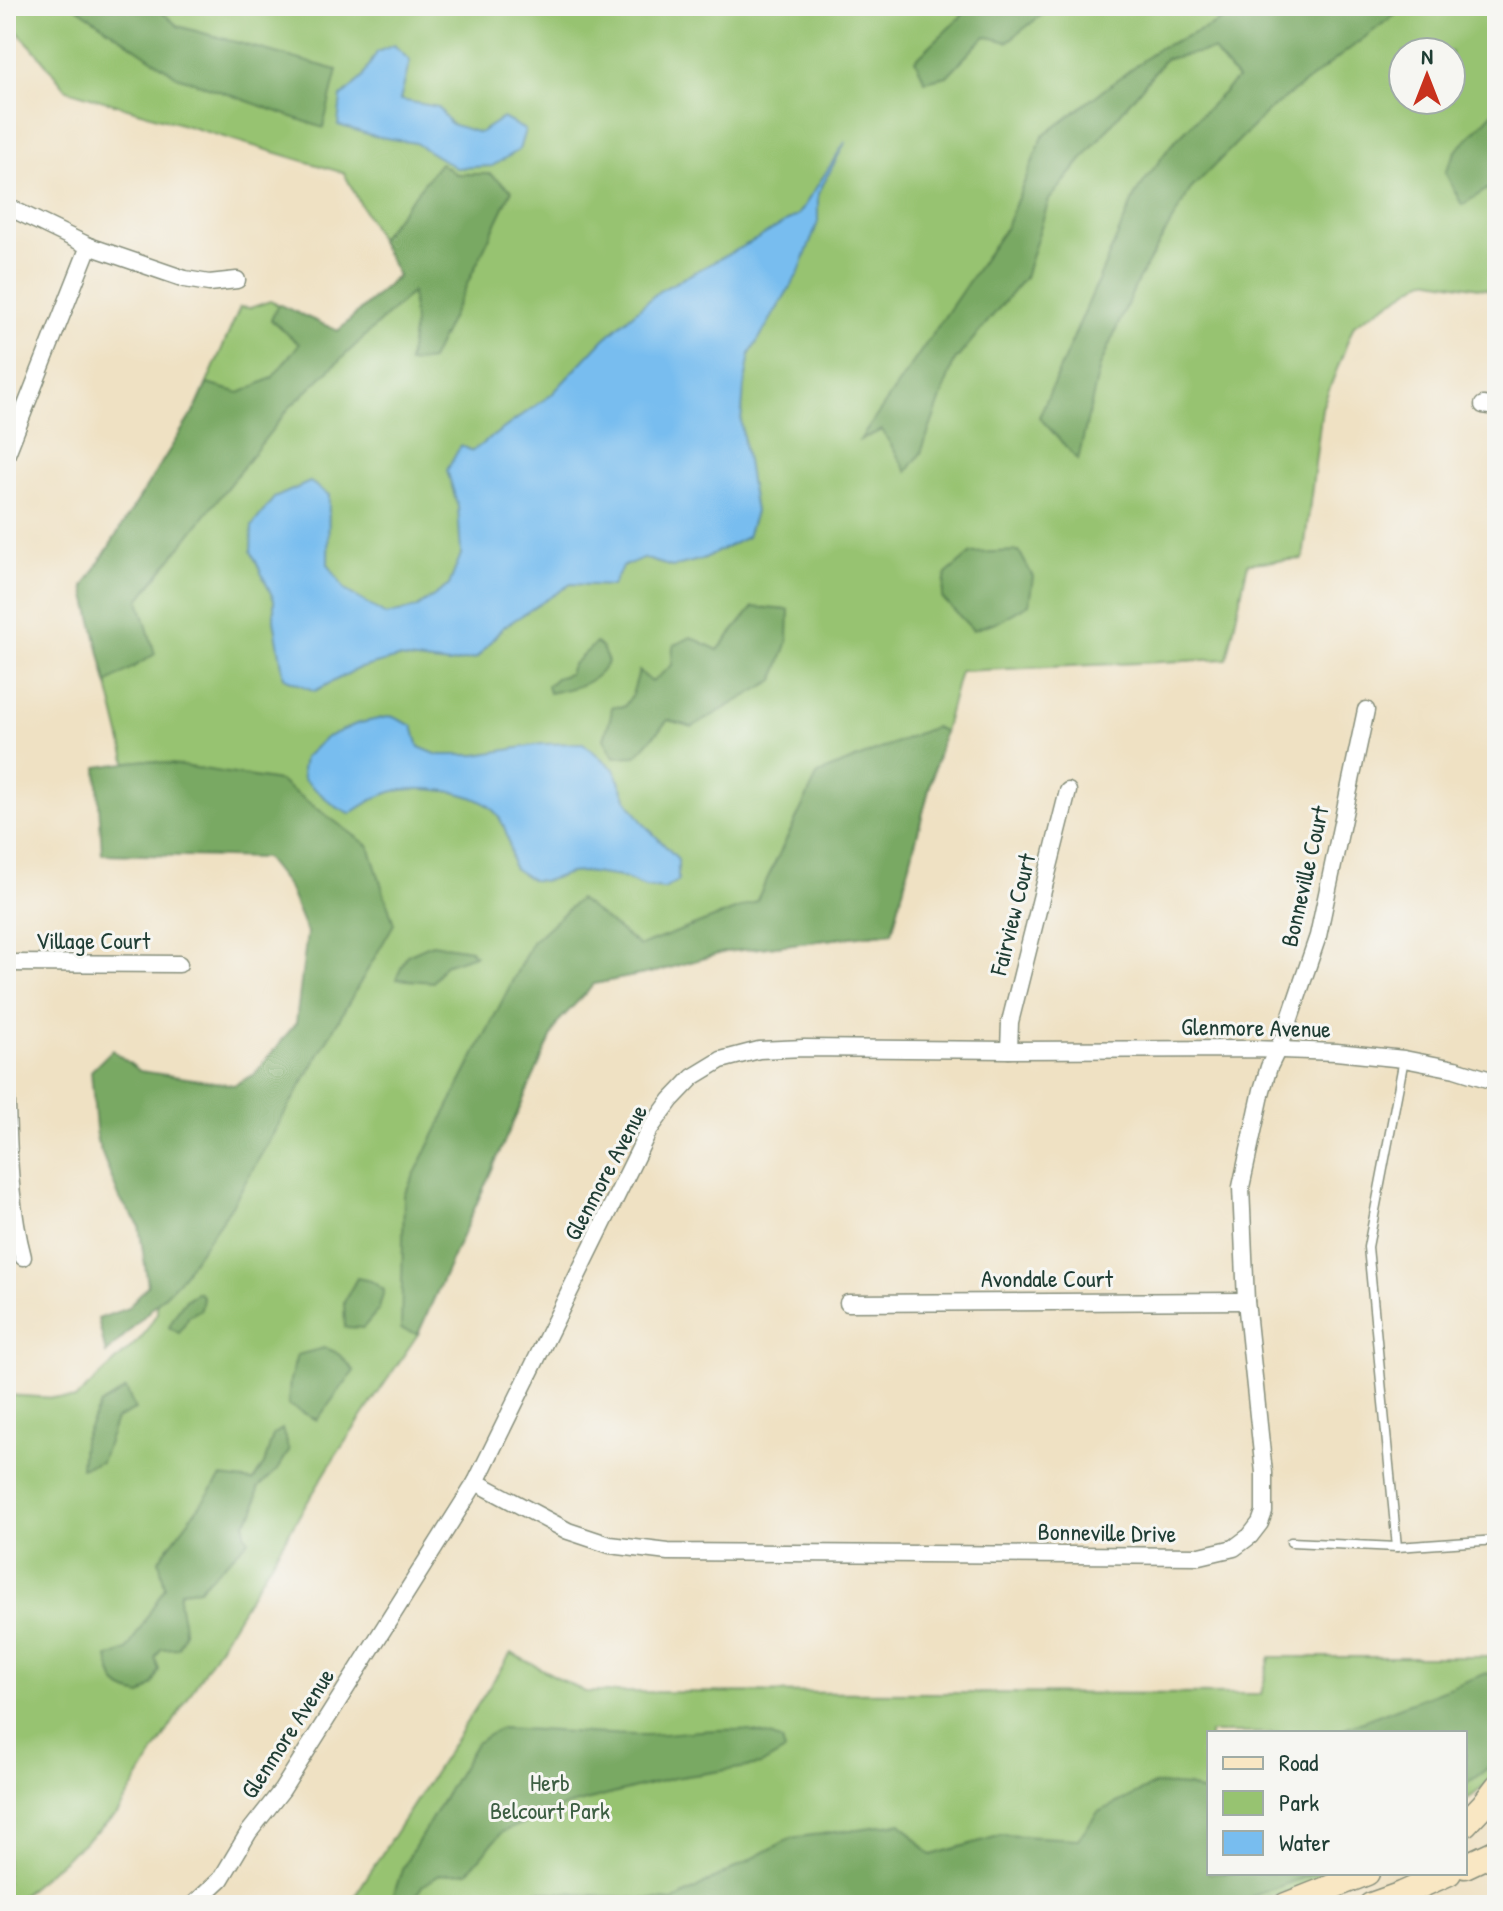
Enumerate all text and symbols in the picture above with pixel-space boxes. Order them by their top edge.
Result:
north arrow [1387,36,1467,116]
text: N [1421,41,1433,71]
street label: Bonneville Court [1272,802,1336,949]
street label: Fairview Court [981,849,1043,979]
street label: Village Court [36,924,151,956]
street label: Glenmore Avenue [1181,1010,1331,1044]
street label: Glenmore Avenue [556,1098,654,1246]
street label: Avondale Court [981,1262,1114,1294]
street label: Bonneville Drive [1037,1515,1177,1549]
street label: Glenmore Avenue [233,1661,341,1804]
legend [1207,1731,1467,1875]
text: Road [1279,1746,1318,1778]
park label: Herb Belcourt Park [490,1766,610,1826]
text: Park [1279,1786,1319,1818]
text: Water [1279,1826,1330,1858]

